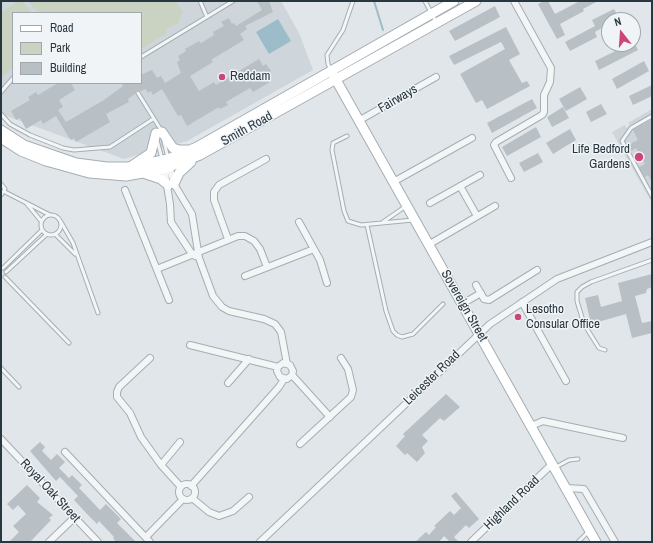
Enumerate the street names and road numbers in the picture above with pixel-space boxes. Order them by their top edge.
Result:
street label: Fairways [376,82,420,116]
street label: Smith Road [219,109,275,149]
street label: Sovereign Street [437,267,491,345]
street label: Leicester Road [401,347,463,409]
street label: Royal Oak Street [17,456,83,526]
street label: Highland Road [481,473,543,533]

